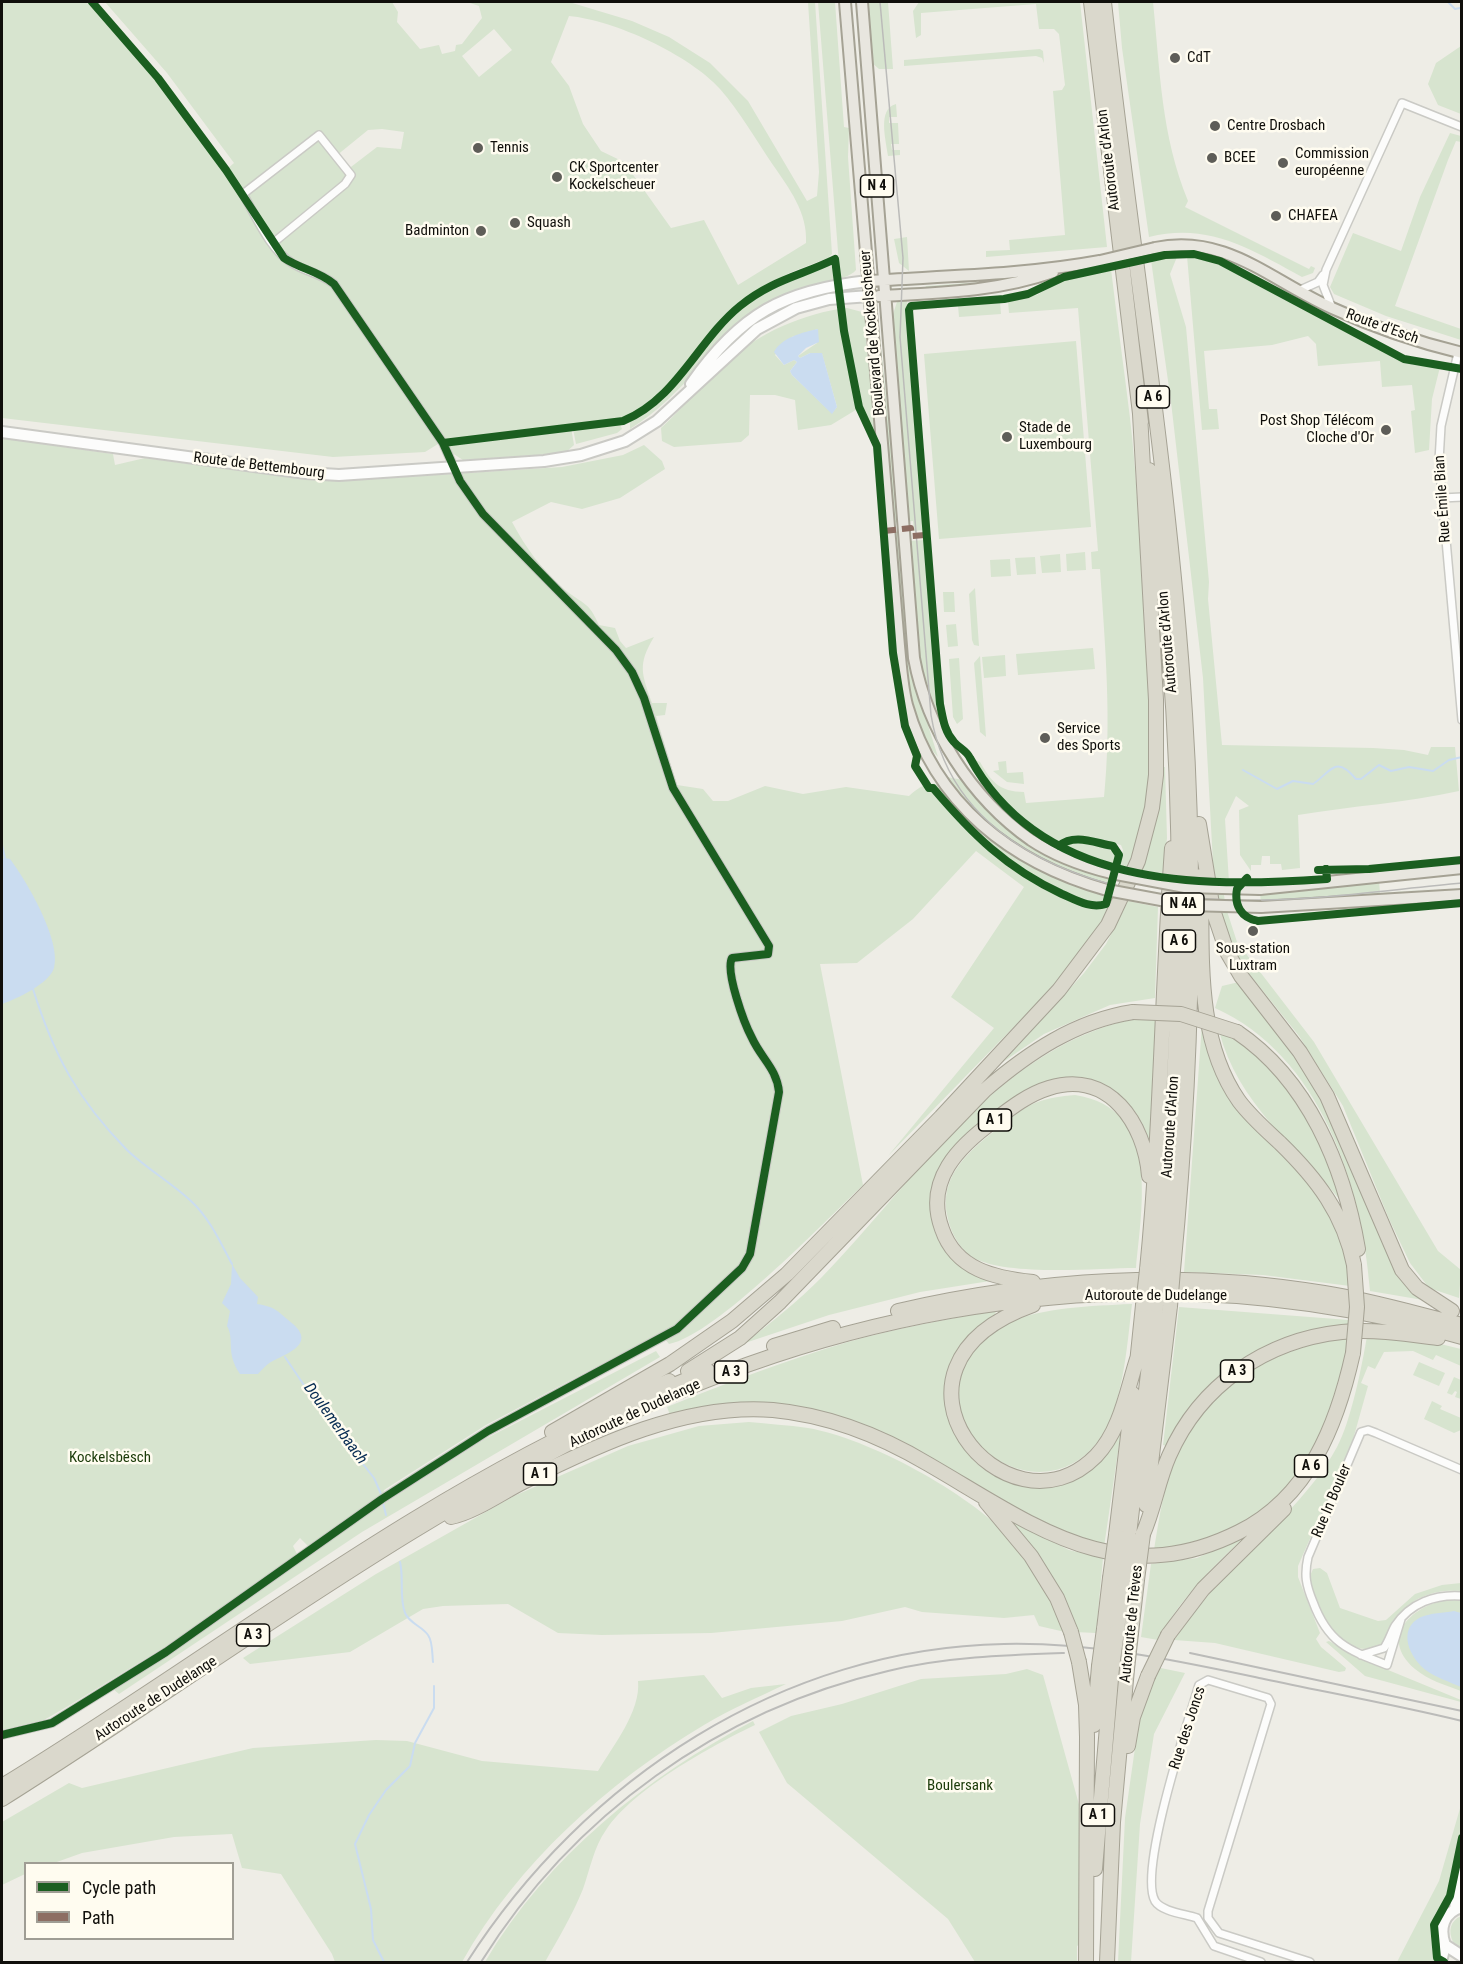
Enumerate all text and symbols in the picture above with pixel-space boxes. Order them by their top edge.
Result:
place label: CdT [1187,49,1211,67]
marker: CdT [1168,51,1182,65]
street label: Autoroute d'Arlon [1094,108,1124,212]
place label: Centre Drosbach [1227,117,1325,135]
marker: Centre Drosbach [1208,119,1222,133]
place label: Tennis [490,139,529,157]
marker: Tennis [471,141,485,155]
place label: Commission européenne [1295,145,1369,180]
place label: BCEE [1224,149,1256,167]
marker: BCEE [1205,151,1219,165]
marker: Commission européenne [1276,156,1290,170]
place label: CK Sportcenter Kockelscheuer [569,159,658,194]
marker: CK Sportcenter Kockelscheuer [550,170,564,184]
road number: N 4 [860,175,894,197]
place label: CHAFEA [1288,207,1338,225]
marker: CHAFEA [1269,209,1283,223]
place label: Squash [527,214,571,232]
marker: Squash [508,216,522,230]
place label: Badminton [405,222,469,240]
marker: Badminton [474,224,488,238]
street label: Boulevard de Kockelscheuer [857,249,889,417]
street label: Route d'Esch [1343,306,1421,348]
road number: A 6 [1136,386,1170,408]
place label: Post Shop Télécom Cloche d'Or [1260,412,1374,447]
place label: Stade de Luxembourg [1019,419,1092,454]
marker: Post Shop Télécom Cloche d'Or [1379,423,1393,437]
marker: Stade de Luxembourg [1000,430,1014,444]
street label: Route de Bettembourg [192,449,326,483]
street label: Rue Émile Bian [1431,455,1455,543]
street label: Autoroute d'Arlon [1155,590,1181,694]
place label: Service des Sports [1057,720,1121,755]
marker: Service des Sports [1038,731,1052,745]
road number: N 4A [1162,893,1204,915]
marker: Sous-station Luxtram [1246,924,1260,938]
road number: A 6 [1162,930,1196,952]
place label: Sous-station Luxtram [1216,940,1290,975]
street label: Autoroute d'Arlon [1158,1075,1184,1179]
road number: A 1 [978,1109,1012,1131]
street label: Autoroute de Dudelange [1085,1287,1227,1305]
road number: A 3 [1220,1360,1254,1382]
road number: A 3 [714,1361,748,1383]
street label: Autoroute de Dudelange [567,1376,703,1452]
water label: Doulemerbaach [299,1380,371,1468]
park label: Kockelsbësch [69,1449,151,1467]
road number: A 6 [1294,1455,1328,1477]
street label: Rue In Bouler [1308,1462,1356,1540]
road number: A 1 [524,1463,556,1485]
street label: Autoroute de Trèves [1117,1564,1147,1684]
road number: A 3 [236,1624,270,1646]
street label: Autoroute de Dudelange [91,1653,221,1745]
street label: Rue des Joncs [1166,1684,1210,1772]
park label: Boulersank [927,1777,993,1795]
road number: A 1 [1082,1804,1114,1826]
legend [24,1862,234,1940]
text: Cycle path [82,1877,156,1898]
text: Path [82,1907,115,1928]

